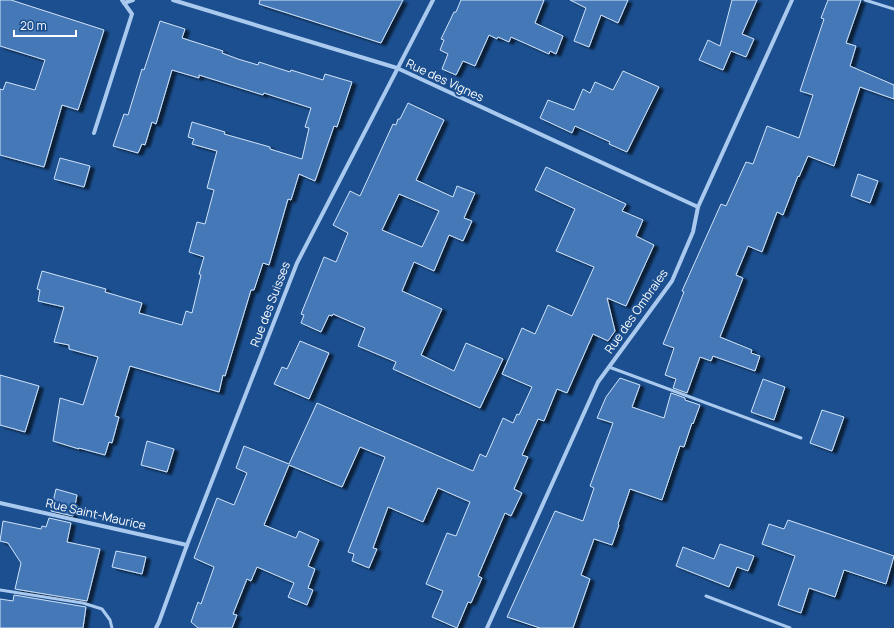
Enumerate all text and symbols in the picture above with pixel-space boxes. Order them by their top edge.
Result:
scale bar [14,12,76,38]
text: 20 m [20,17,47,34]
street label: Rue des Vignes [403,54,487,106]
street label: Rue des Suisses [246,259,294,349]
street label: Rue des Ombraies [600,265,672,357]
street label: Rue Saint-Maurice [44,494,148,534]

